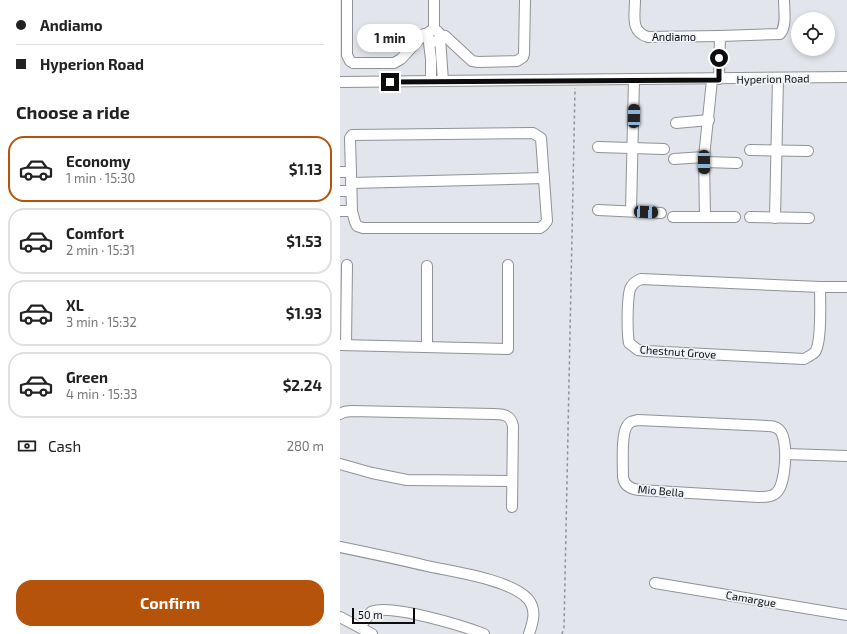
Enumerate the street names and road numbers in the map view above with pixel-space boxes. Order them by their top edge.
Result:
street label: Andiamo [652,30,696,43]
street label: Hyperion Road [736,71,810,86]
street label: Chestnut Grove [639,342,717,361]
street label: Mio Bella [637,482,685,499]
street label: Camargue [725,588,777,609]

